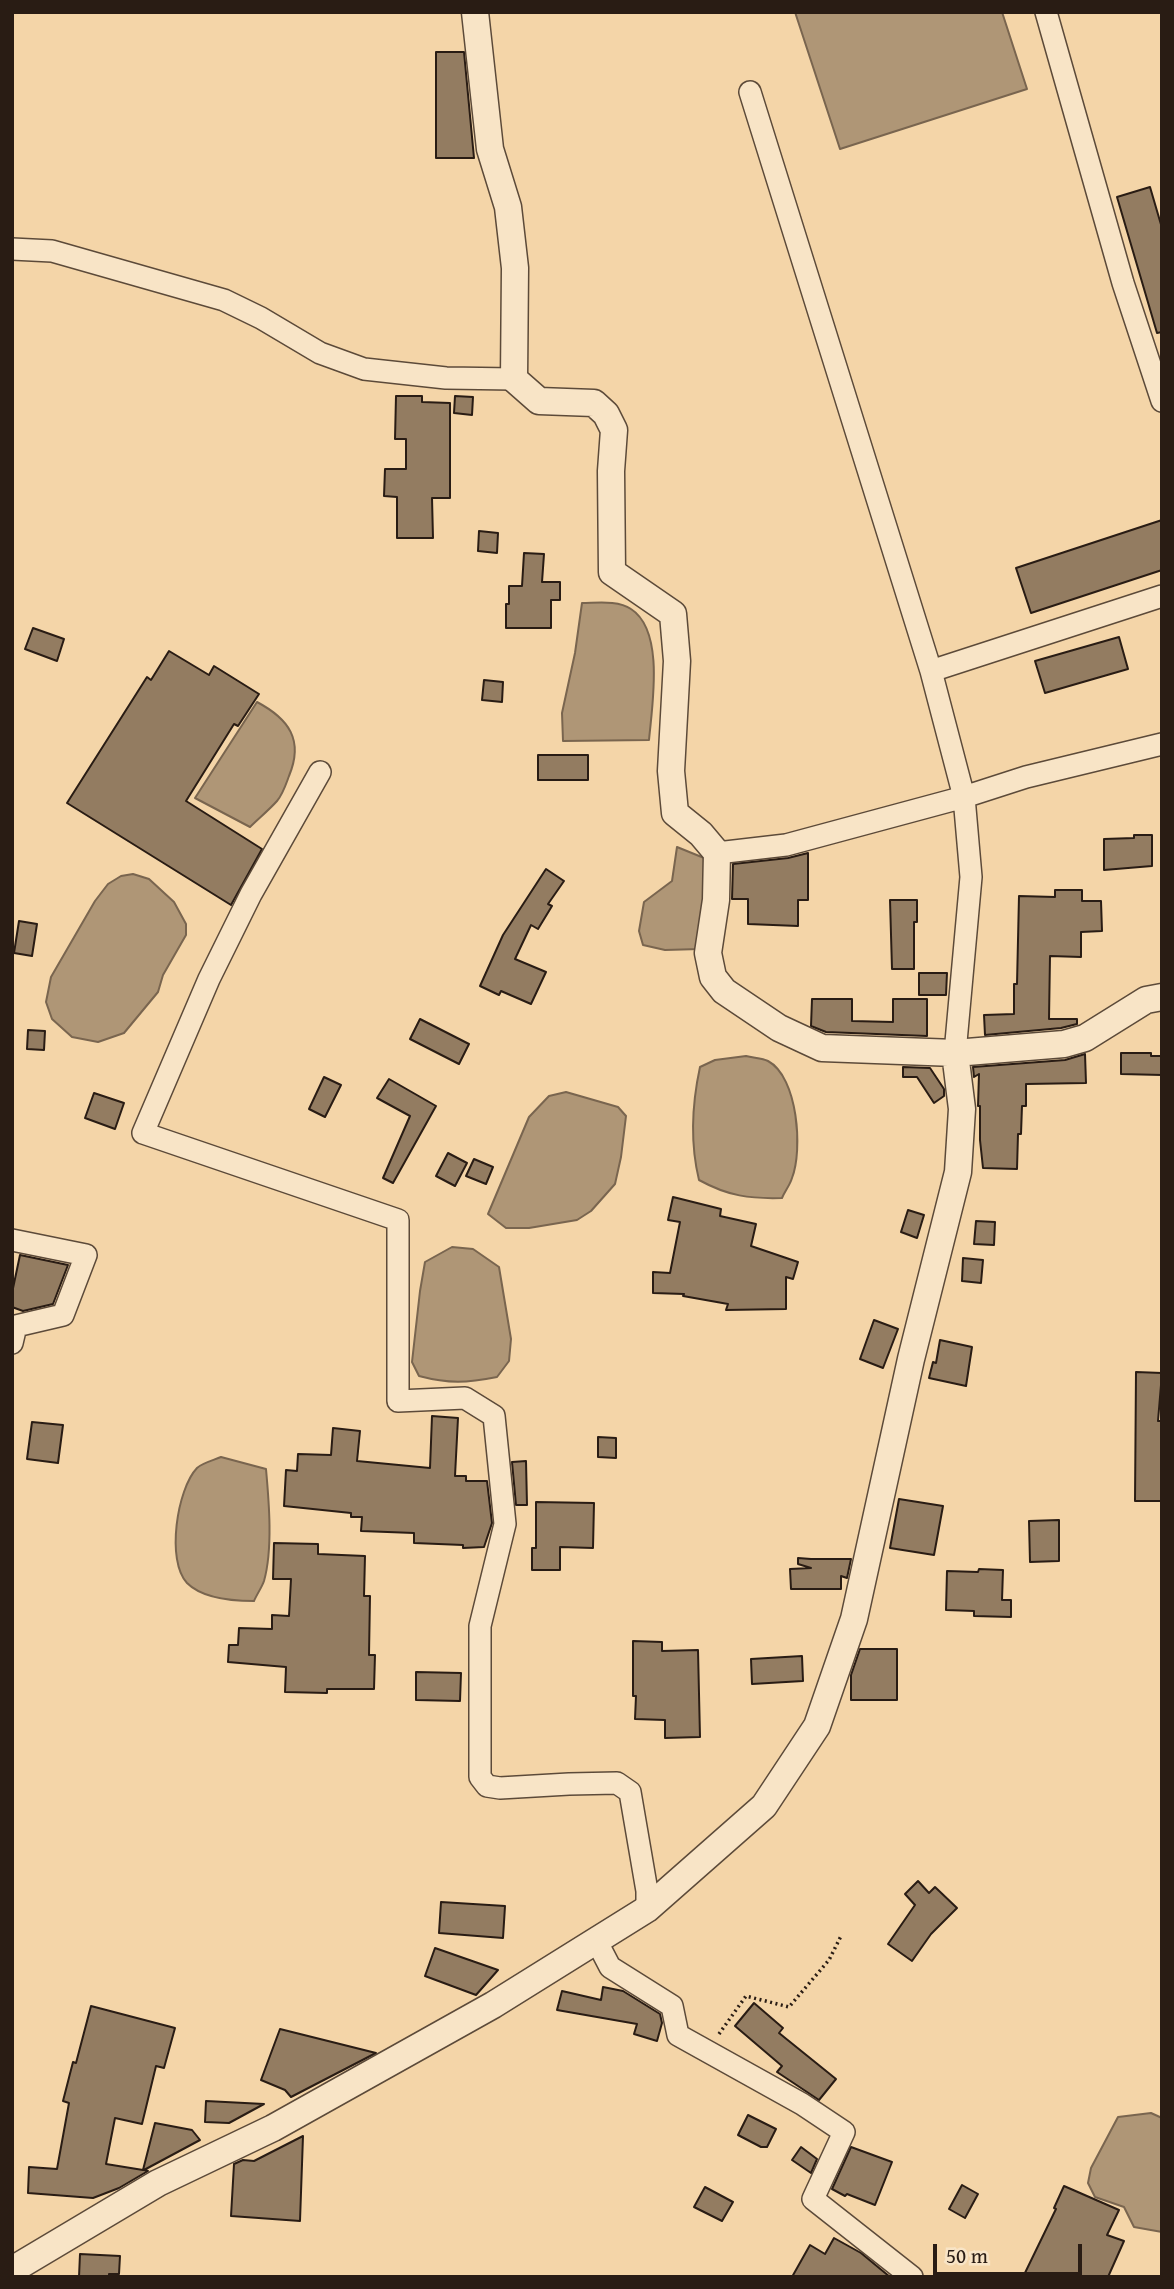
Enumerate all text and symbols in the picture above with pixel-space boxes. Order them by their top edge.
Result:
scale bar [936,2230,1085,2274]
text: 50 m [946,2240,988,2271]

